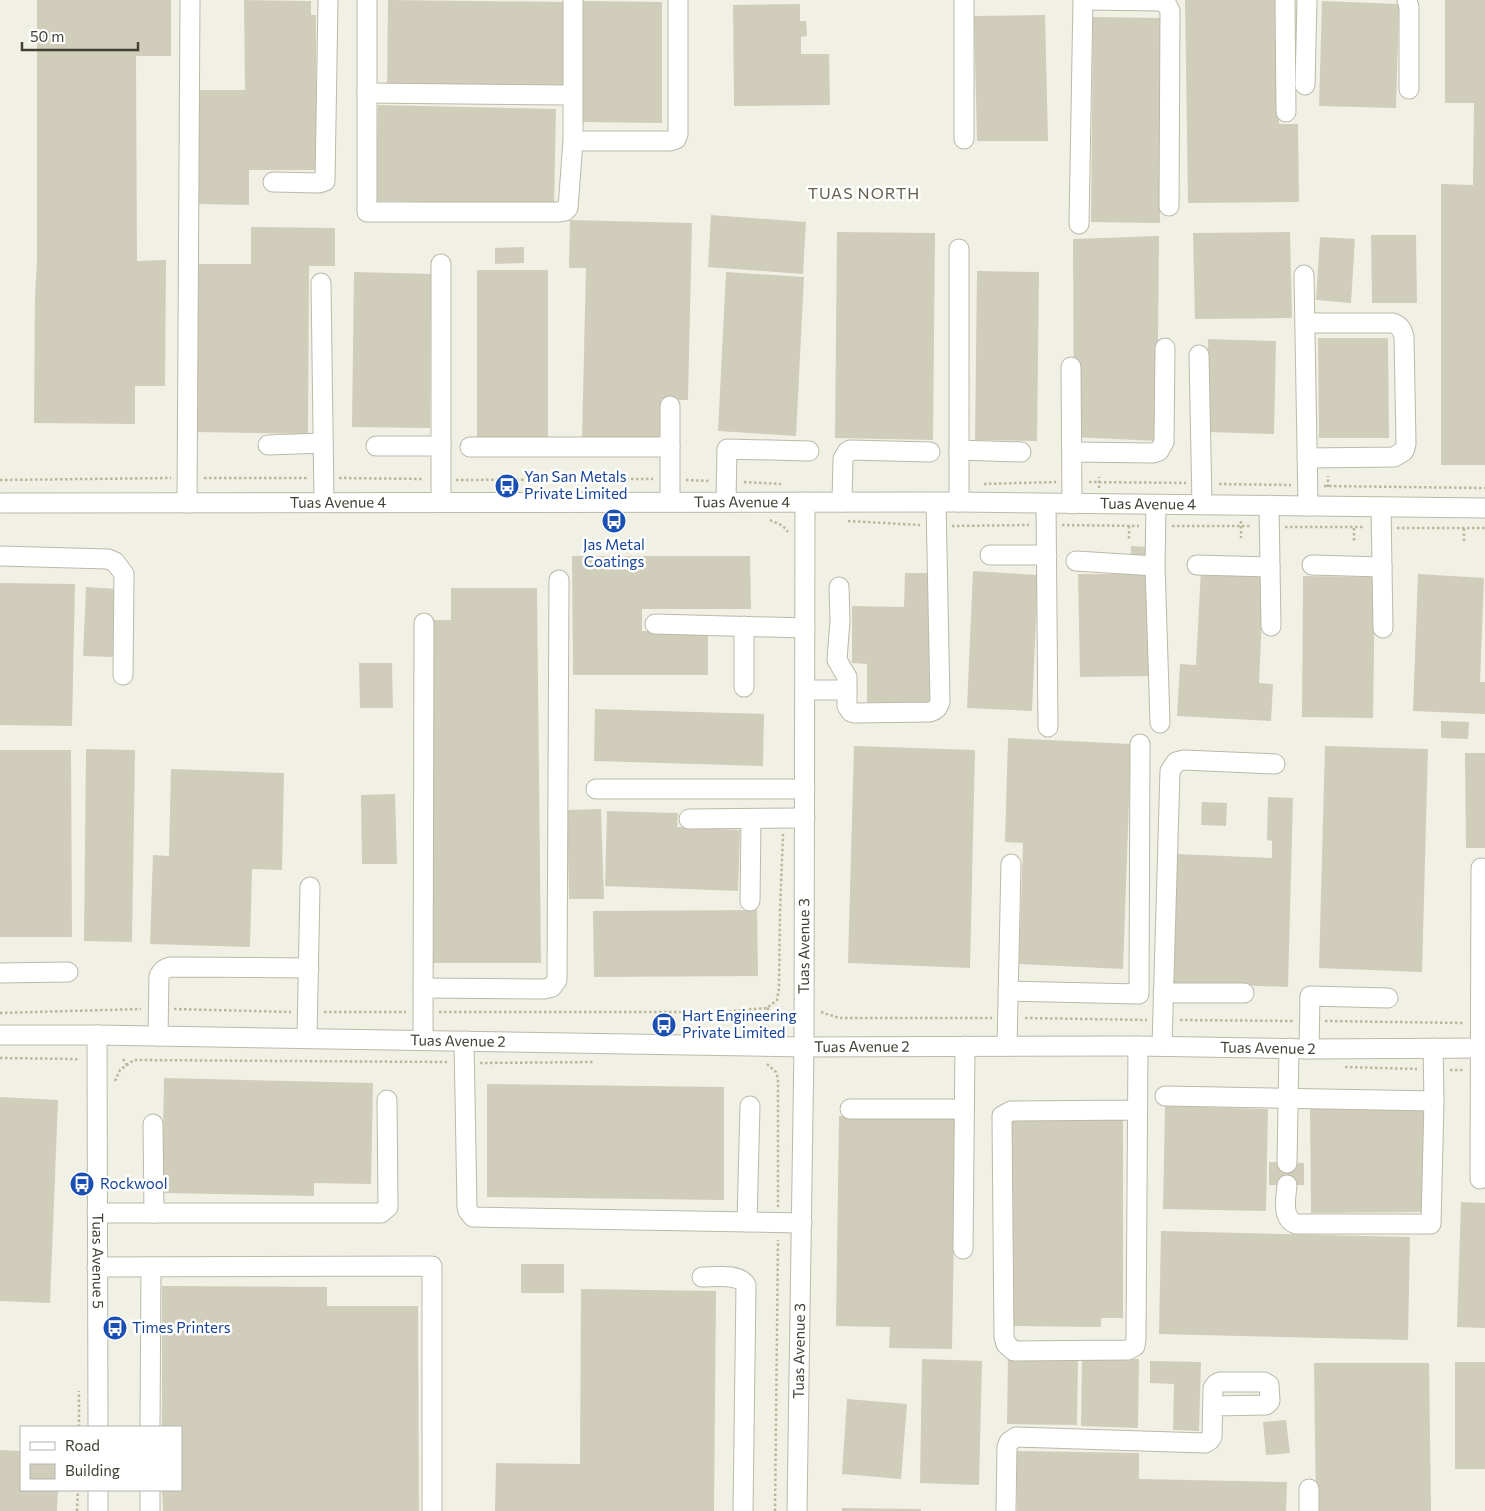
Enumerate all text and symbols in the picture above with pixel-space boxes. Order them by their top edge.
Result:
scale bar [22,20,139,52]
text: 50 m [30,27,64,45]
district label: TUAS NORTH [808,183,920,202]
place label: Yan San Metals Private Limited [524,467,627,502]
bus stop icon: Yan San Metals Private Limited [494,473,520,499]
street label: Tuas Avenue 4 [694,492,790,510]
street label: Tuas Avenue 4 [290,493,386,511]
street label: Tuas Avenue 4 [1100,494,1196,513]
bus stop icon: Jas Metal Coatings [601,508,627,534]
place label: Jas Metal Coatings [583,535,645,570]
street label: Tuas Avenue 3 [794,898,812,994]
place label: Hart Engineering Private Limited [682,1006,797,1041]
bus stop icon: Hart Engineering Private Limited [651,1012,677,1038]
street label: Tuas Avenue 2 [410,1030,506,1050]
street label: Tuas Avenue 2 [814,1037,910,1055]
street label: Tuas Avenue 2 [1220,1037,1316,1057]
bus stop icon: Rockwool [69,1171,95,1197]
place label: Rockwool [100,1174,168,1192]
street label: Tuas Avenue 5 [89,1213,108,1309]
street label: Tuas Avenue 3 [789,1303,808,1399]
bus stop icon: Times Printers [102,1315,128,1341]
place label: Times Printers [132,1318,231,1336]
legend [20,1426,182,1491]
text: Road [65,1436,100,1454]
text: Building [65,1461,120,1479]

